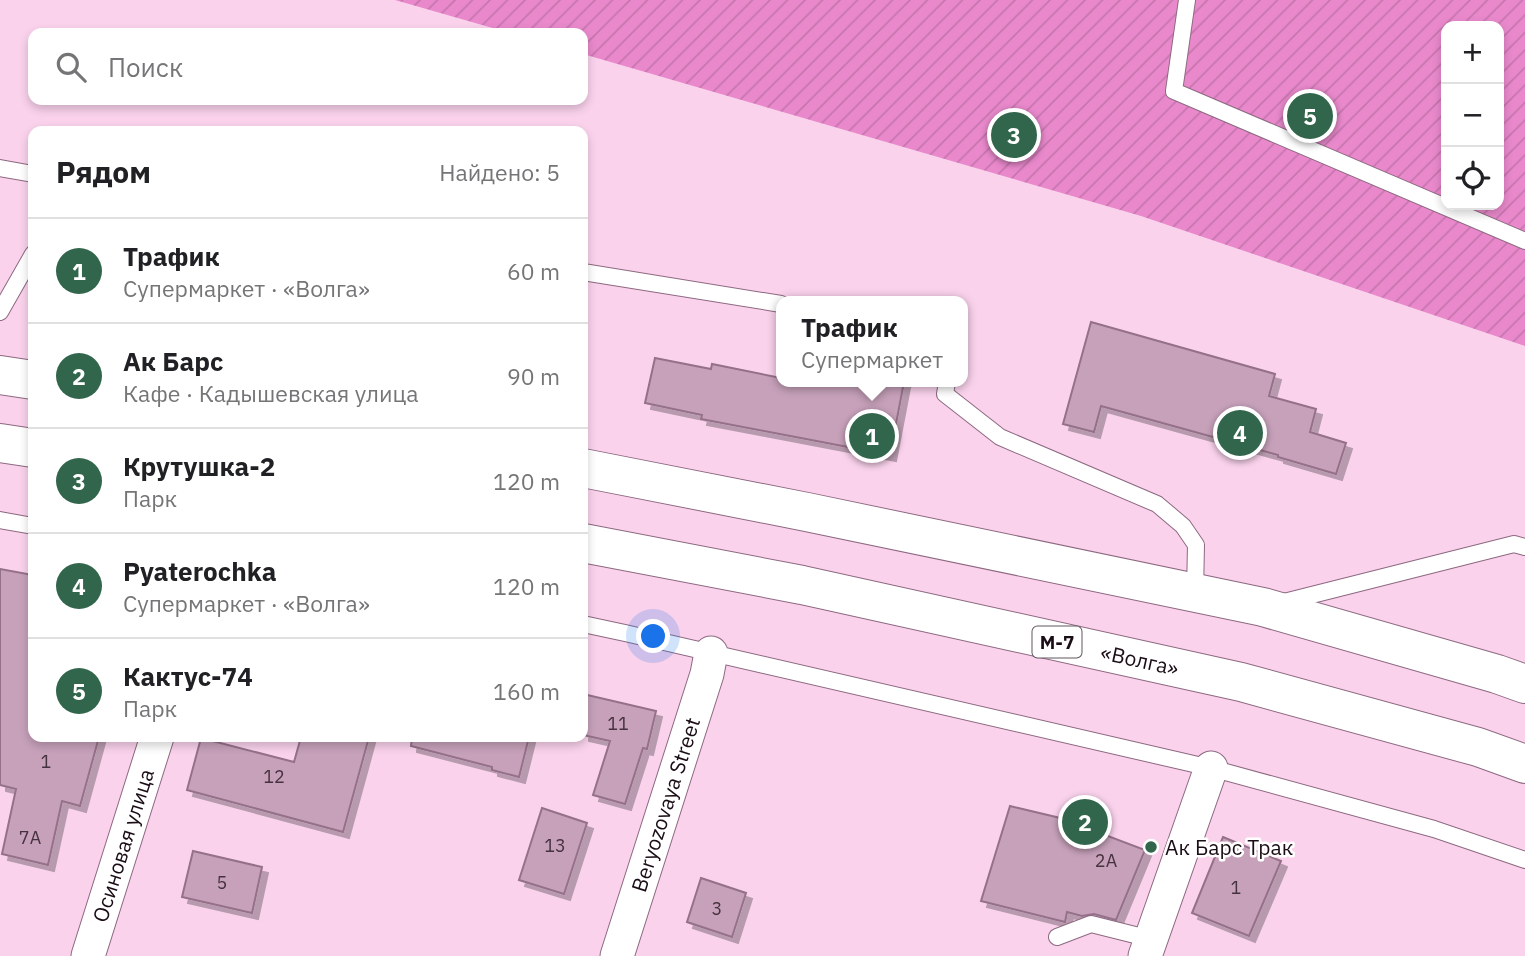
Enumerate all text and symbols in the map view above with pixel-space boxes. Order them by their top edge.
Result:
map controls [1441,21,1504,210]
button: + [1441,21,1504,84]
search box [28,28,588,105]
icon: search [52,48,90,86]
text: Поиск [108,50,183,84]
button: − [1441,84,1504,147]
pin: 5 [1287,90,1333,142]
pin: 3 [991,109,1037,161]
button: locate [1441,147,1504,210]
text: Рядом [56,152,151,191]
text: Найдено: 5 [439,157,560,187]
text: Трафик [123,239,220,273]
text: 1 [72,256,86,286]
text: 60 m [507,256,560,286]
text: Супермаркет · «Волга» [123,273,370,303]
popup [776,296,968,387]
text: Трафик [801,310,898,344]
text: Ак Барс [123,344,223,378]
text: Супермаркет [801,344,943,374]
text: 2 [72,361,86,391]
text: 90 m [507,361,560,391]
text: Кафе · Кадышевская улица [123,378,419,408]
pin: 4 [1217,407,1263,459]
pin: 1 [849,410,895,462]
text: Крутушка-2 [123,449,275,483]
text: 3 [72,466,86,496]
text: 120 m [493,466,560,496]
text: Парк [123,483,177,513]
text: Pyaterochka [123,554,276,588]
text: 4 [72,571,86,601]
text: 120 m [493,571,560,601]
text: Супермаркет · «Волга» [123,588,370,618]
your location [636,619,670,653]
road number: М-7 [1032,626,1082,657]
street label: «Волга» [1098,637,1182,682]
text: Кактус-74 [123,659,253,693]
text: 5 [72,676,86,706]
text: 160 m [493,676,560,706]
text: Парк [123,693,177,723]
house number: 11 [607,712,629,735]
street label: Beryozovaya Street [624,714,706,895]
house number: 1 [41,750,51,773]
street label: Осиновая улица [86,765,160,925]
house number: 12 [263,765,285,788]
pin: 2 [1062,796,1108,848]
house number: 7А [19,826,42,849]
place label: Ак Барс Трак [1165,833,1293,861]
house number: 13 [544,834,566,857]
marker: Ак Барс Трак [1143,839,1159,855]
house number: 2А [1095,849,1118,872]
house number: 5 [217,871,227,894]
house number: 1 [1231,876,1241,899]
house number: 3 [712,897,722,920]

